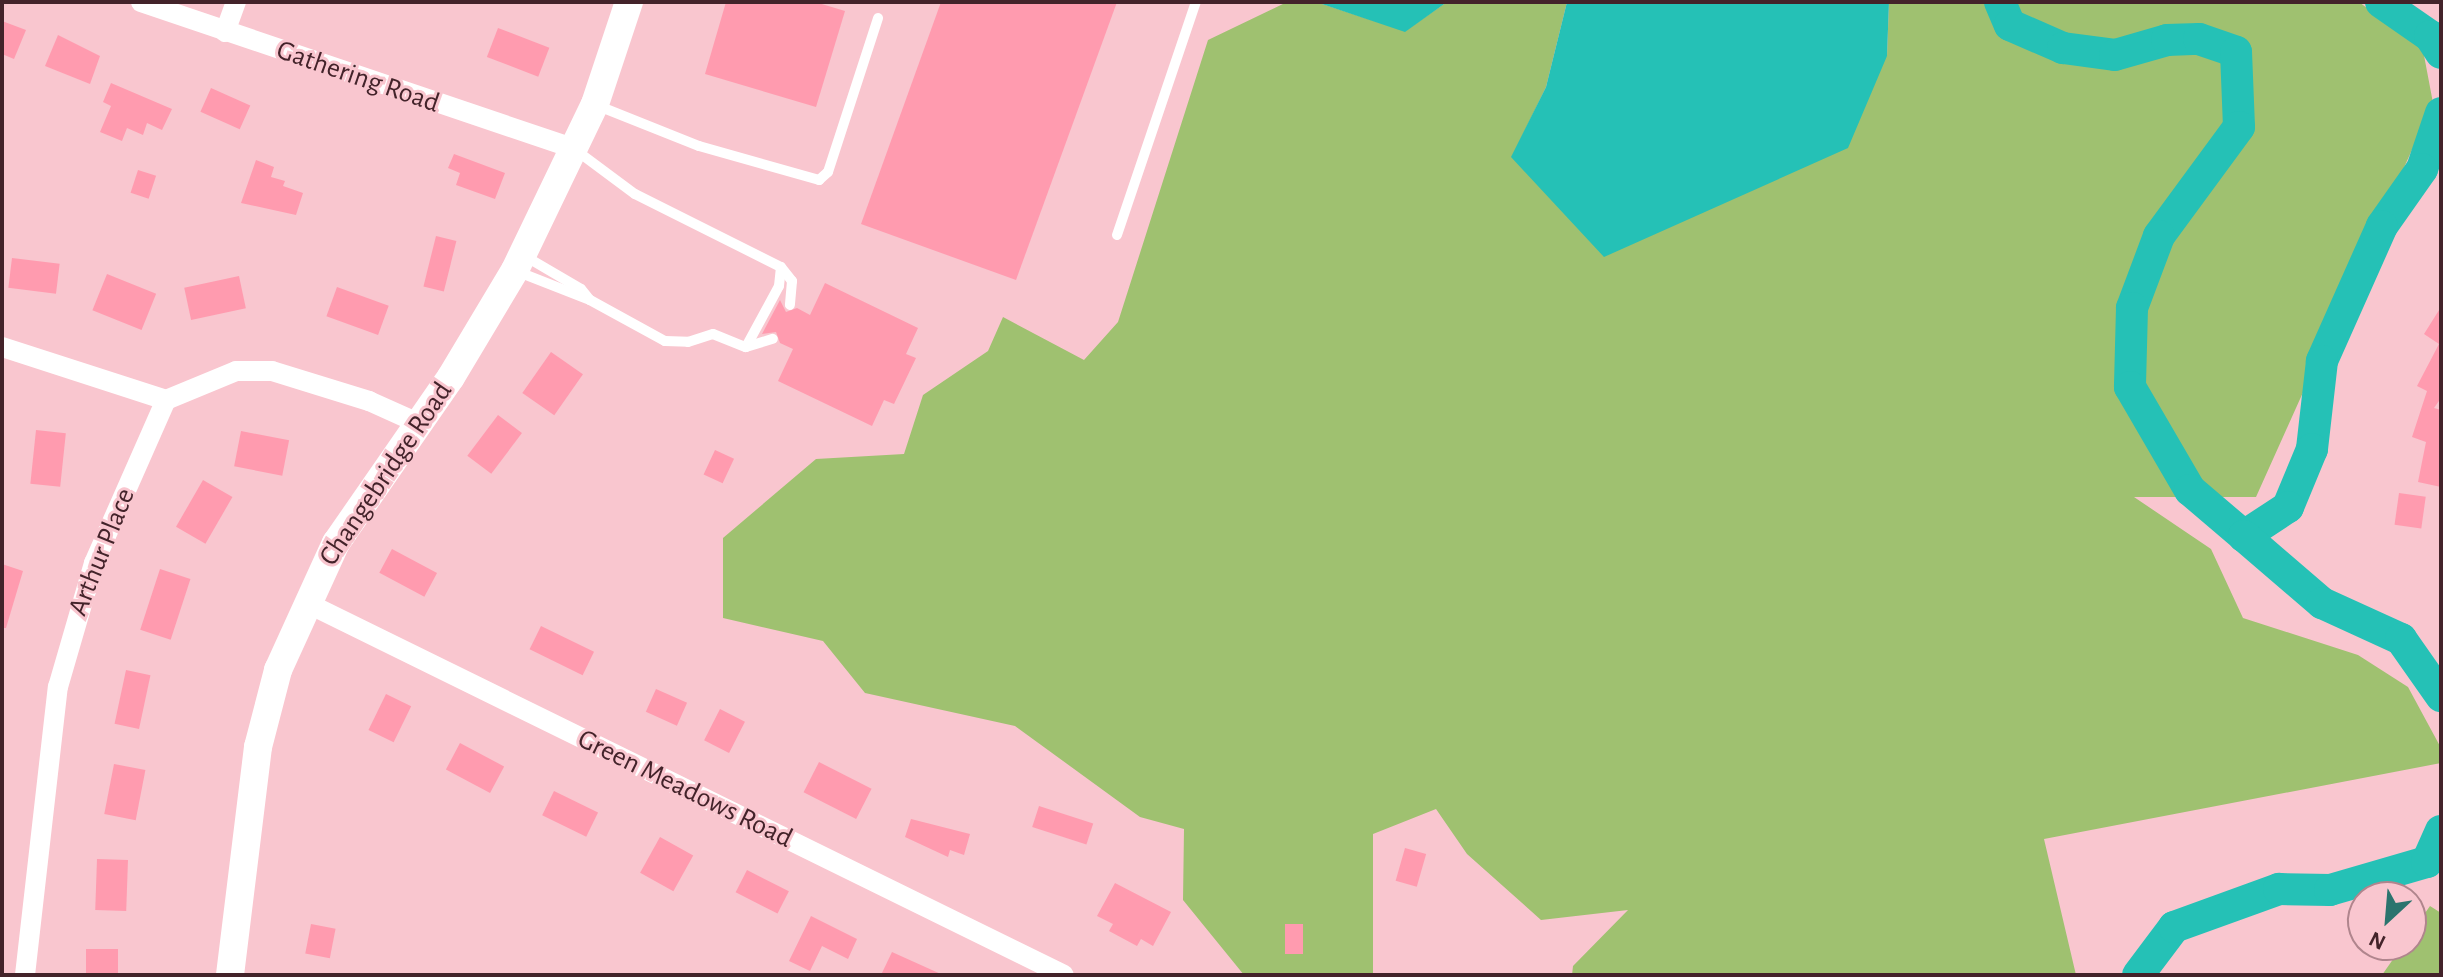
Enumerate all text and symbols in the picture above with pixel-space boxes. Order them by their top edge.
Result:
street label: Gathering Road [272,33,444,121]
street label: Changebridge Road [312,376,460,572]
street label: Arthur Place [61,484,143,620]
street label: Green Meadows Road [572,722,798,856]
north arrow [2347,881,2427,961]
text: N [2366,928,2389,954]

